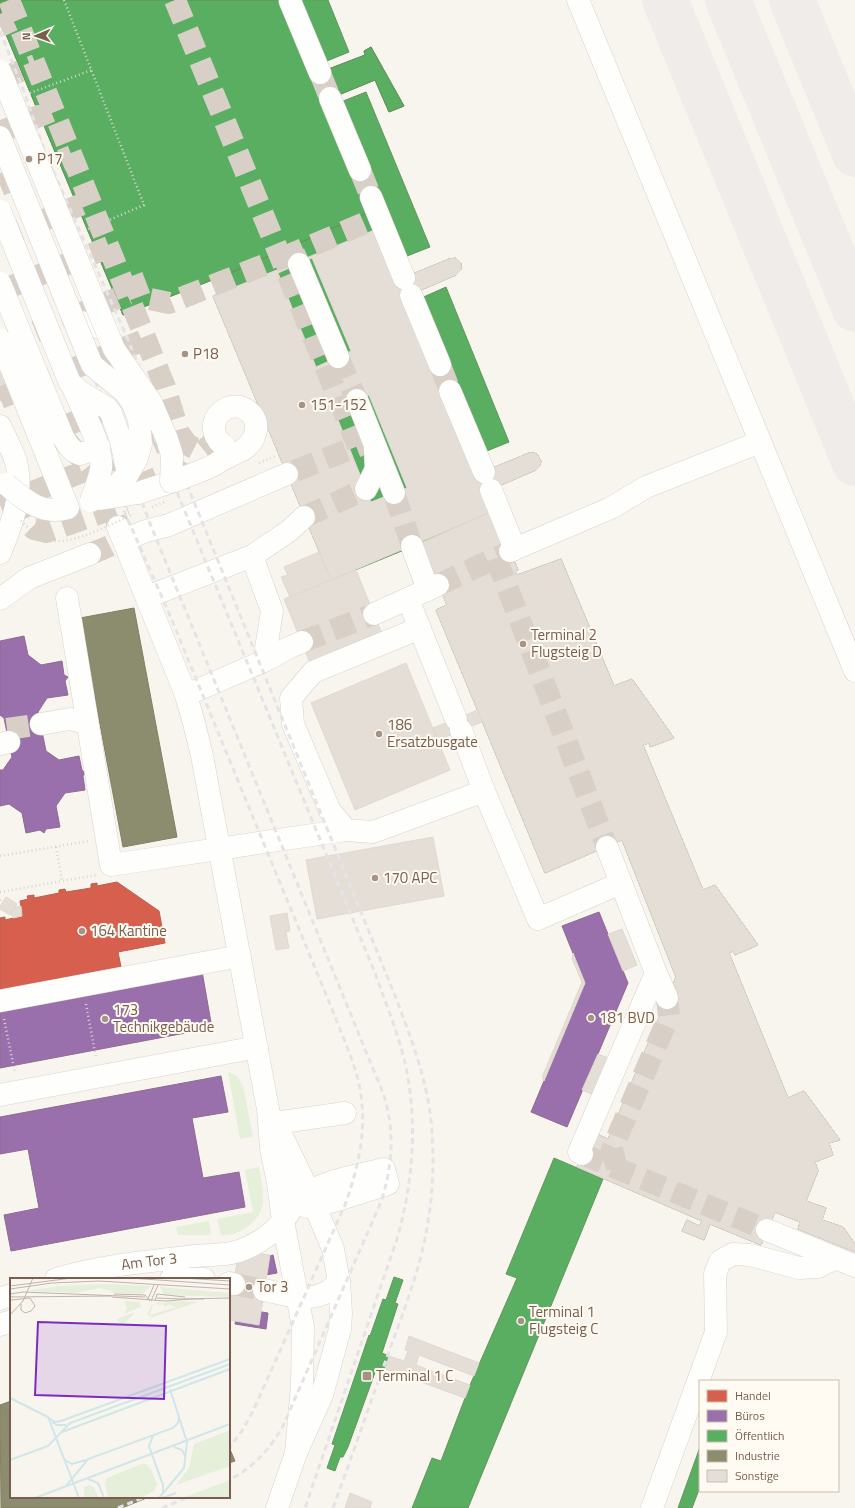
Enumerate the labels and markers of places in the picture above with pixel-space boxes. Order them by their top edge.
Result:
place label: P17 [37,147,63,170]
marker: P17 [24,154,34,164]
place label: P18 [193,342,219,365]
marker: P18 [180,349,190,359]
place label: 151-152 [310,393,367,416]
marker: 151-152 [297,400,307,410]
place label: Terminal 2 Flugsteig D [531,623,602,663]
marker: Terminal 2 Flugsteig D [518,639,528,649]
place label: 186 Ersatzbusgate [387,713,478,753]
marker: 186 Ersatzbusgate [374,729,384,739]
place label: 170 APC [383,866,438,889]
marker: 170 APC [370,873,380,883]
place label: 164 Kantine [90,919,167,942]
marker: 164 Kantine [77,926,87,936]
place label: 173 Technikgebäude [113,998,214,1038]
place label: 181 BVD [599,1006,655,1029]
marker: 181 BVD [586,1013,596,1023]
marker: 173 Technikgebäude [100,1014,110,1024]
place label: Tor 3 [257,1275,288,1298]
marker: Tor 3 [244,1282,254,1292]
place label: Terminal 1 Flugsteig C [529,1300,598,1340]
marker: Terminal 1 Flugsteig C [516,1316,526,1326]
place label: Terminal 1 C [376,1364,453,1387]
marker: Terminal 1 C [361,1370,373,1382]

